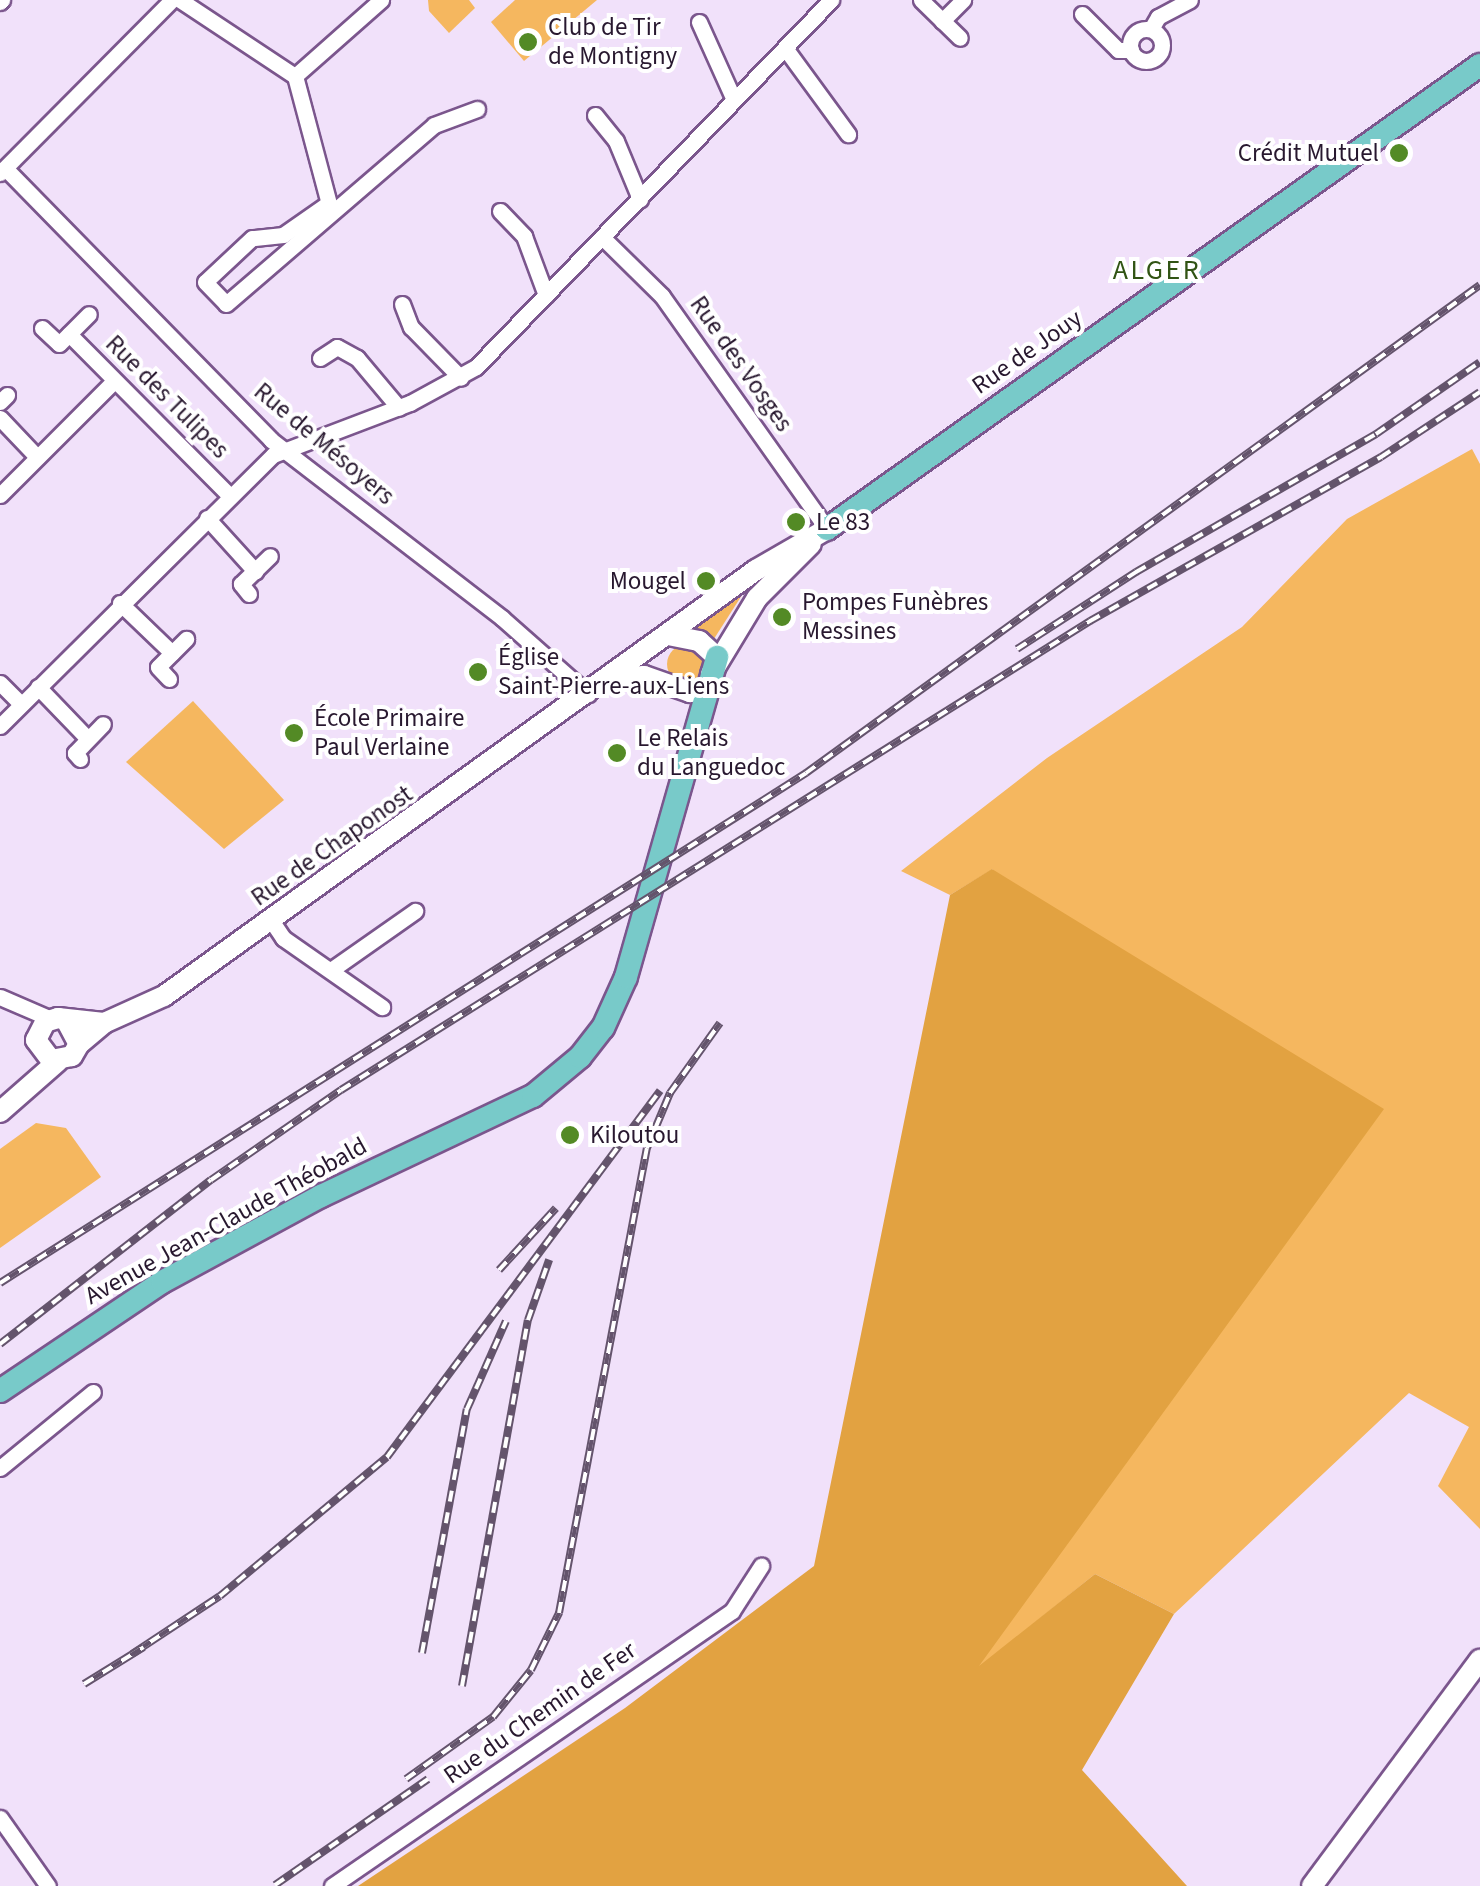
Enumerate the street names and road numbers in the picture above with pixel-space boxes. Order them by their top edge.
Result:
street label: Rue des Vosges [683,290,799,438]
street label: Rue de Jouy [966,303,1088,401]
street label: Rue des Tulipes [99,329,235,465]
street label: Rue de Mésoyers [248,377,400,511]
street label: Rue de Chaponost [246,779,418,913]
street label: Avenue Jean-Claude Théobald [80,1131,372,1311]
street label: Rue du Chemin de Fer [438,1635,642,1791]

